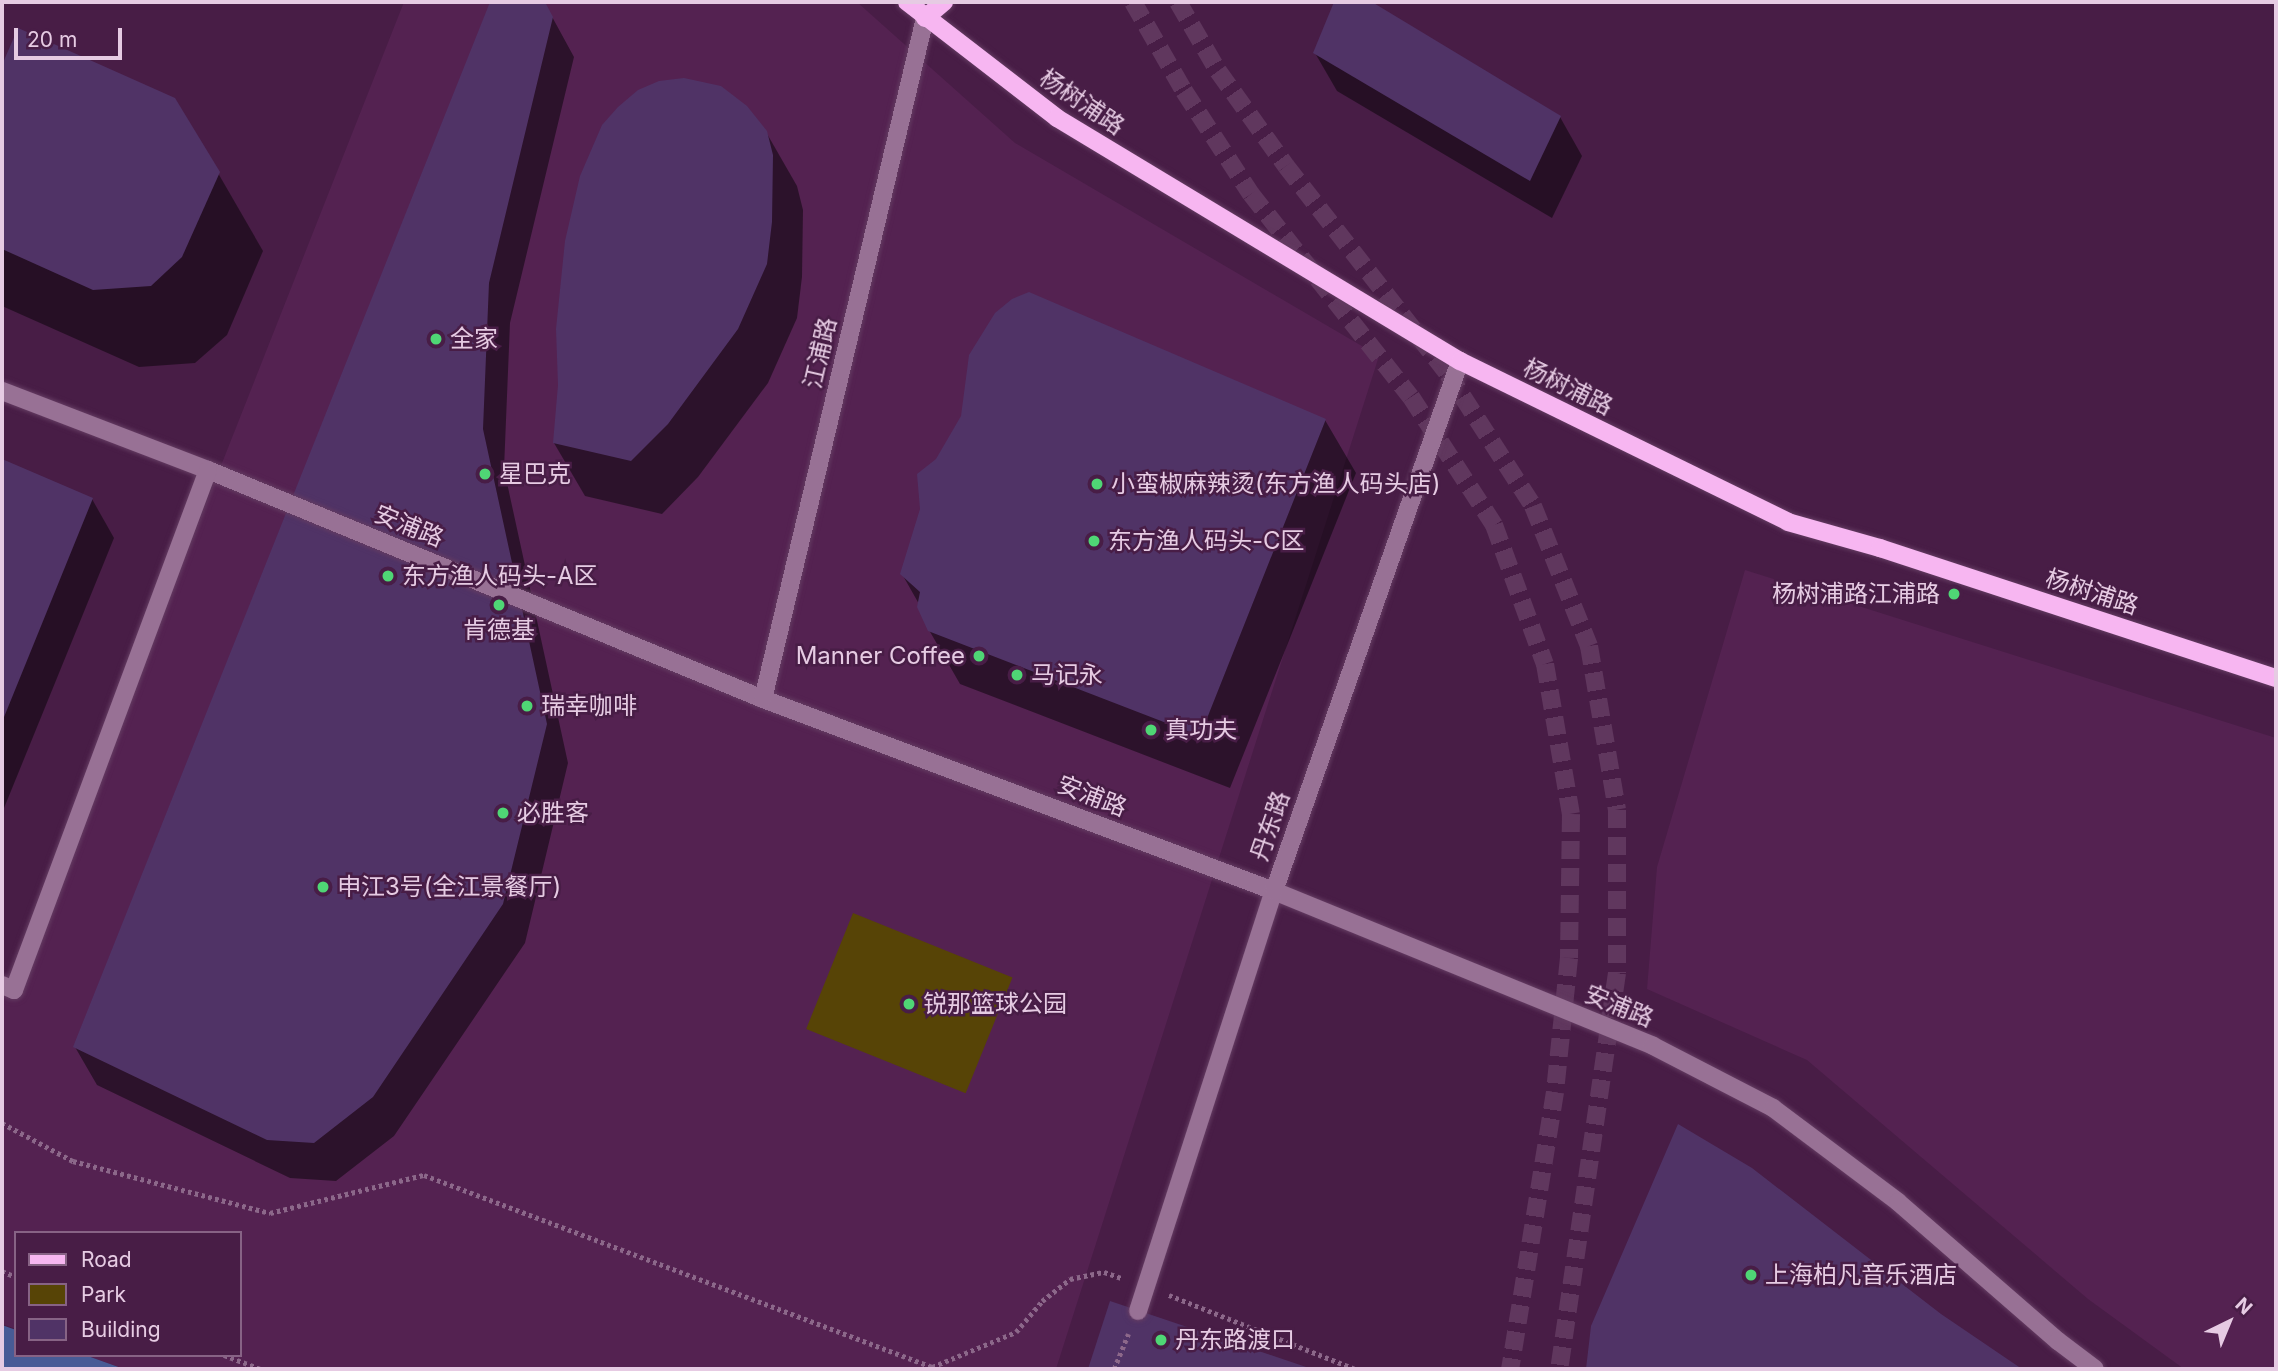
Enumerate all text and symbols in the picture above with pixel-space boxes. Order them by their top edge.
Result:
scale bar [18,14,126,58]
text: 20 m [27,27,77,52]
street label: 杨树浦路 [1034,63,1130,141]
street label: 江浦路 [798,315,842,391]
place label: 全家 [450,325,498,353]
marker: 全家 [428,331,444,347]
street label: 杨树浦路 [1519,353,1617,421]
place label: 星巴克 [499,460,571,488]
marker: 星巴克 [477,466,493,482]
place label: 小蛮椒麻辣烫(东方渔人码头店) [1111,470,1441,498]
marker: 小蛮椒麻辣烫(东方渔人码头店) [1089,476,1105,492]
street label: 安浦路 [370,499,448,553]
place label: 东方渔人码头-C区 [1108,527,1305,555]
marker: 东方渔人码头-C区 [1086,533,1102,549]
place label: 东方渔人码头-A区 [402,562,597,590]
street label: 杨树浦路 [2042,563,2142,621]
marker: 东方渔人码头-A区 [380,568,396,584]
place label: 杨树浦路江浦路 [1772,580,1940,608]
marker: 杨树浦路江浦路 [1946,586,1962,602]
marker: 肯德基 [491,597,507,613]
place label: 肯德基 [463,616,535,644]
place label: Manner Coffee [796,642,965,670]
marker: Manner Coffee [971,648,987,664]
place label: 马记永 [1031,661,1103,689]
marker: 马记永 [1009,667,1025,683]
place label: 瑞幸咖啡 [541,692,637,720]
marker: 瑞幸咖啡 [519,698,535,714]
place label: 真功夫 [1165,716,1237,744]
marker: 真功夫 [1143,722,1159,738]
street label: 安浦路 [1053,770,1131,822]
street label: 丹东路 [1245,787,1295,865]
place label: 必胜客 [517,799,589,827]
marker: 必胜客 [495,805,511,821]
place label: 申江3号(全江景餐厅) [337,873,561,901]
marker: 申江3号(全江景餐厅) [315,879,331,895]
street label: 安浦路 [1580,979,1658,1033]
place label: 锐那篮球公园 [923,990,1067,1018]
marker: 锐那篮球公园 [901,996,917,1012]
legend [14,1231,242,1357]
text: Road [81,1247,132,1272]
place label: 上海柏凡音乐酒店 [1765,1261,1957,1289]
marker: 上海柏凡音乐酒店 [1743,1267,1759,1283]
text: Park [81,1282,126,1307]
north arrow [2194,1287,2264,1357]
text: N [2231,1293,2257,1320]
text: Building [81,1317,161,1342]
place label: 丹东路渡口 [1175,1326,1295,1354]
marker: 丹东路渡口 [1153,1332,1169,1348]

